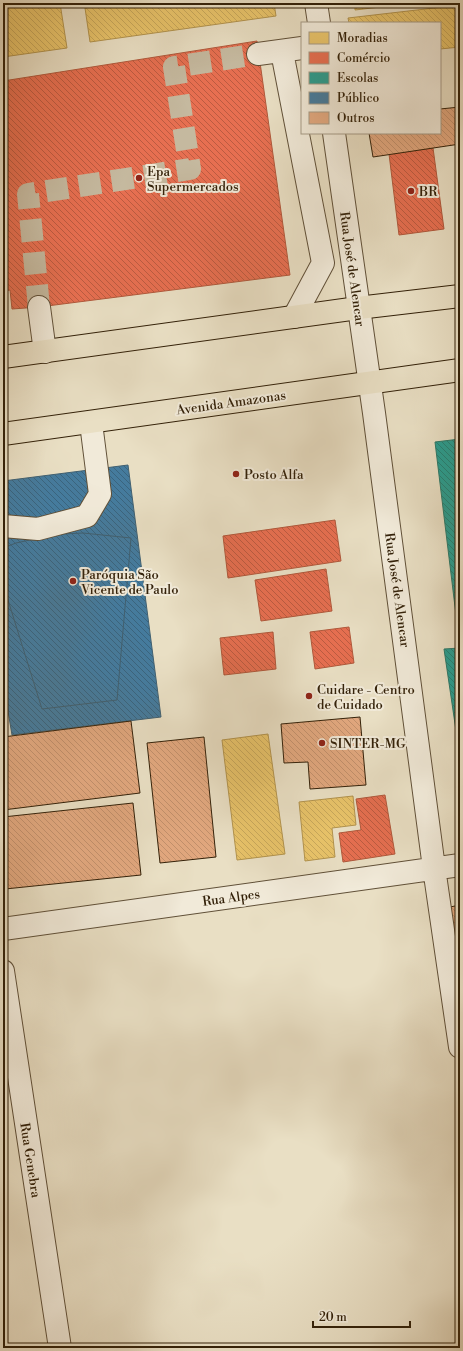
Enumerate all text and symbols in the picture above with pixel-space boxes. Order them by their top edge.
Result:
legend [301,22,441,134]
text: Moradias [337,31,388,46]
text: Comércio [337,51,391,66]
text: Escolas [337,71,378,86]
text: Público [337,91,380,106]
text: Outros [337,111,375,126]
place label: Epa Supermercados [147,164,239,195]
marker: Epa Supermercados [134,173,144,183]
place label: BR [418,184,438,200]
marker: BR [406,186,416,196]
street label: Rua José de Alencar [336,211,368,328]
street label: Avenida Amazonas [174,387,287,419]
place label: Posto Alfa [244,467,304,483]
marker: Posto Alfa [231,469,241,479]
street label: Rua José de Alencar [381,532,413,649]
place label: Paróquia São Vicente de Paulo [80,567,178,598]
marker: Paróquia São Vicente de Paulo [68,576,78,586]
place label: Cuidare - Centro de Cuidado [317,682,415,713]
marker: Cuidare - Centro de Cuidado [304,691,314,701]
place label: SINTER-MG [330,736,406,752]
marker: SINTER-MG [317,738,327,748]
street label: Rua Alpes [201,886,261,910]
street label: Rua Genebra [16,1122,44,1199]
scale bar [313,1303,410,1329]
text: 20 m [319,1310,347,1325]

